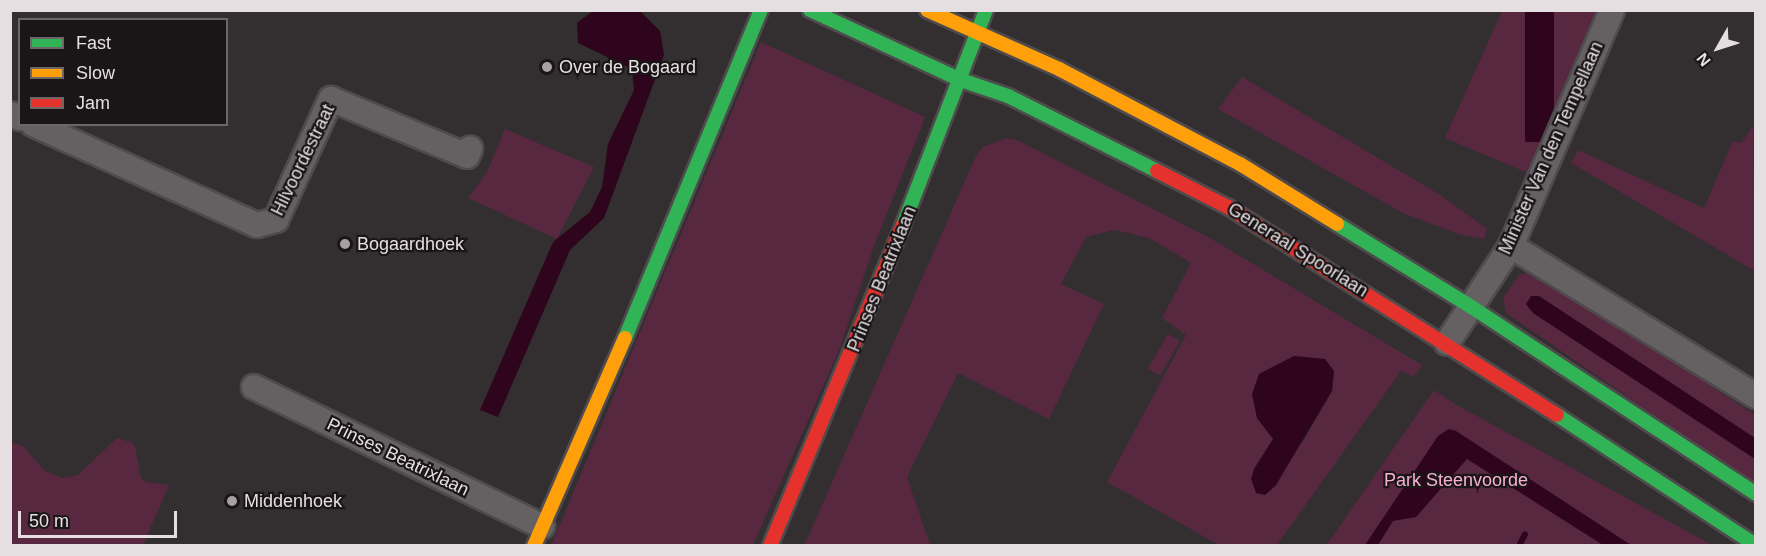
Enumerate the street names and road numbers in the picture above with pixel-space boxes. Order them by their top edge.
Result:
street label: Minister Van den Tempellaan [1494,38,1608,258]
street label: Hilvoordestraat [267,101,339,219]
street label: Generaal Spoorlaan [1224,198,1372,302]
street label: Prinses Beatrixlaan [843,203,921,355]
street label: Prinses Beatrixlaan [324,413,472,501]

